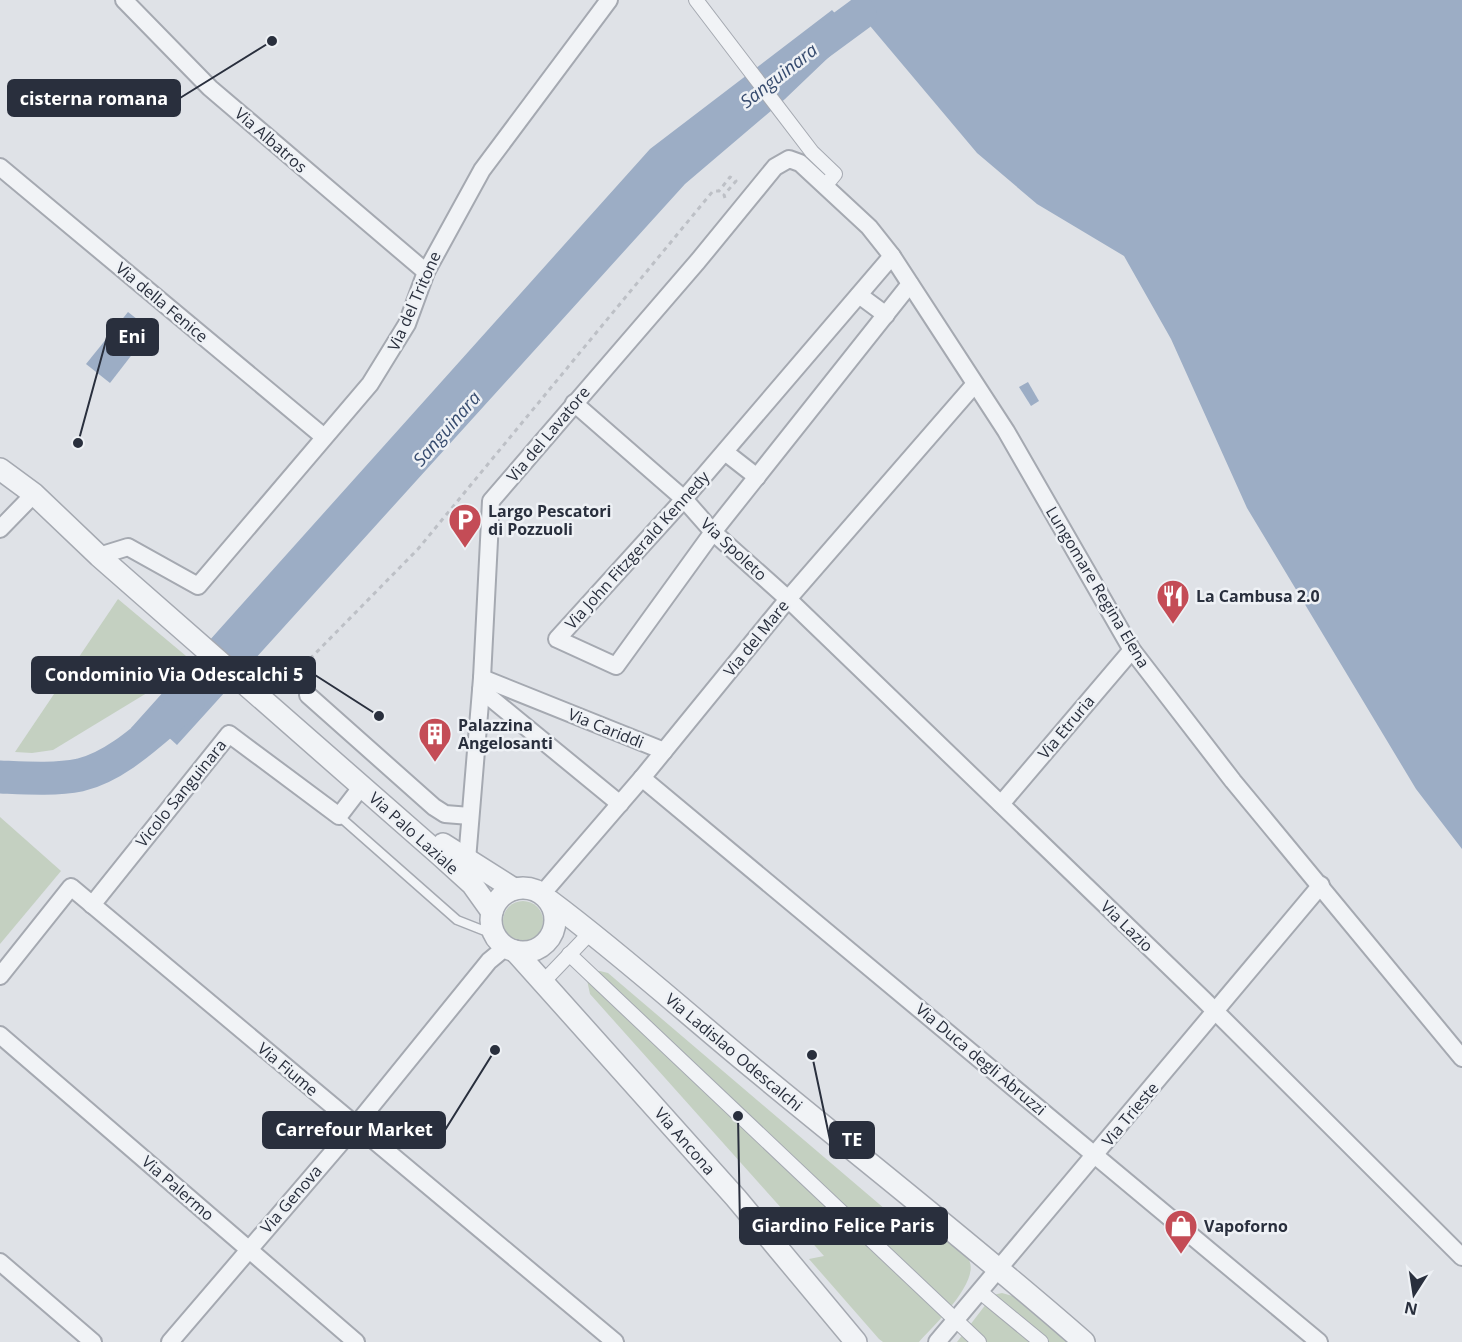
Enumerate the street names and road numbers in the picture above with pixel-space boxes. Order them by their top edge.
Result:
street label: Via Albatros [230,103,312,177]
street label: Via del Tritone [382,248,446,354]
street label: Via della Fenice [111,257,213,347]
street label: Via del Lavatore [501,382,595,486]
street label: Via John Fitzgerald Kennedy [560,465,715,634]
street label: Lungomare Regina Elena [1041,502,1155,672]
street label: Via Spoleto [696,513,772,585]
street label: Via del Mare [718,595,794,681]
street label: Via Etruria [1033,690,1099,764]
street label: Via Cariddi [565,703,647,753]
street label: Vicolo Sanguinara [131,734,231,852]
street label: Via Palo Laziale [364,787,464,879]
street label: Via Lazio [1096,896,1158,956]
street label: Via Ladislao Odescalchi [661,988,807,1116]
street label: Via Duca degli Abruzzi [911,998,1051,1120]
street label: Via Fiume [253,1037,323,1101]
street label: Via Trieste [1097,1077,1163,1151]
street label: Via Ancona [650,1103,720,1179]
street label: Via Palermo [137,1150,219,1226]
street label: Via Genova [255,1160,327,1238]

